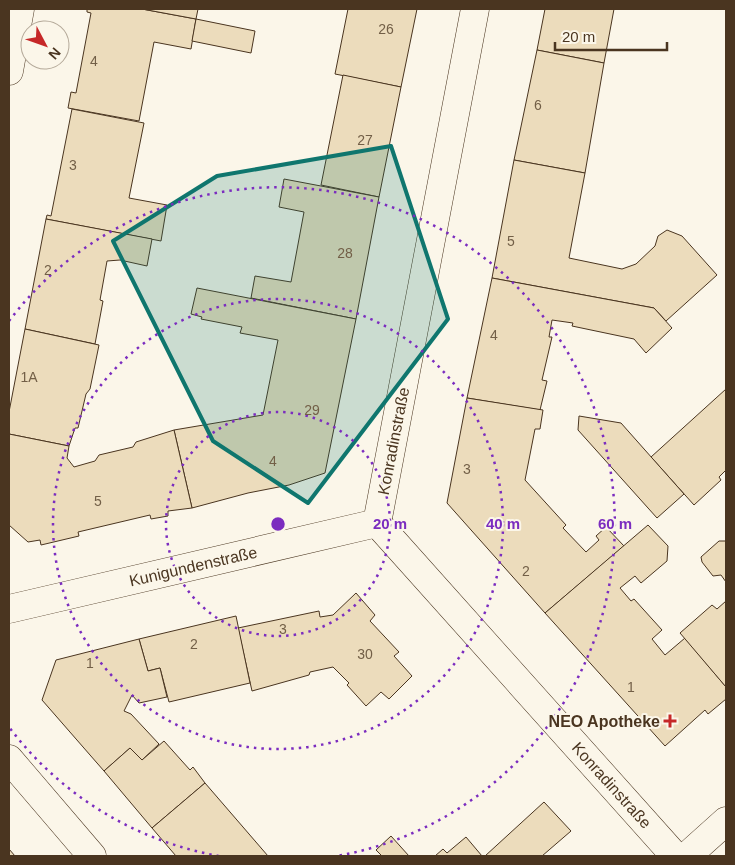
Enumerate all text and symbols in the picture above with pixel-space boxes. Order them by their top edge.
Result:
north arrow [20,20,70,70]
scale bar [555,20,668,52]
house number: 26 [378,21,394,37]
text: 20 m [562,28,595,45]
text: N [45,44,64,63]
house number: 4 [90,53,98,69]
house number: 6 [534,97,542,113]
house number: 27 [357,132,373,148]
house number: 3 [69,157,77,173]
house number: 5 [507,233,515,249]
house number: 28 [337,245,353,261]
house number: 2 [44,262,52,278]
house number: 4 [490,327,498,343]
house number: 1A [20,369,38,385]
street label: Konradinstraße [375,386,412,496]
house number: 29 [304,402,320,418]
house number: 4 [269,453,277,469]
house number: 3 [463,461,471,477]
house number: 5 [94,493,102,509]
centre of rings [269,515,287,533]
text: 20 m [373,515,407,532]
text: 40 m [486,515,520,532]
text: 60 m [598,515,632,532]
street label: Kunigundenstraße [127,543,259,589]
house number: 2 [522,563,530,579]
house number: 3 [279,621,287,637]
house number: 2 [190,636,198,652]
house number: 30 [357,646,373,662]
house number: 1 [86,655,94,671]
house number: 1 [627,679,635,695]
place label: NEO Apotheke [549,713,660,730]
marker: NEO Apotheke [664,715,676,727]
street label: Konradinstraße [569,739,655,832]

